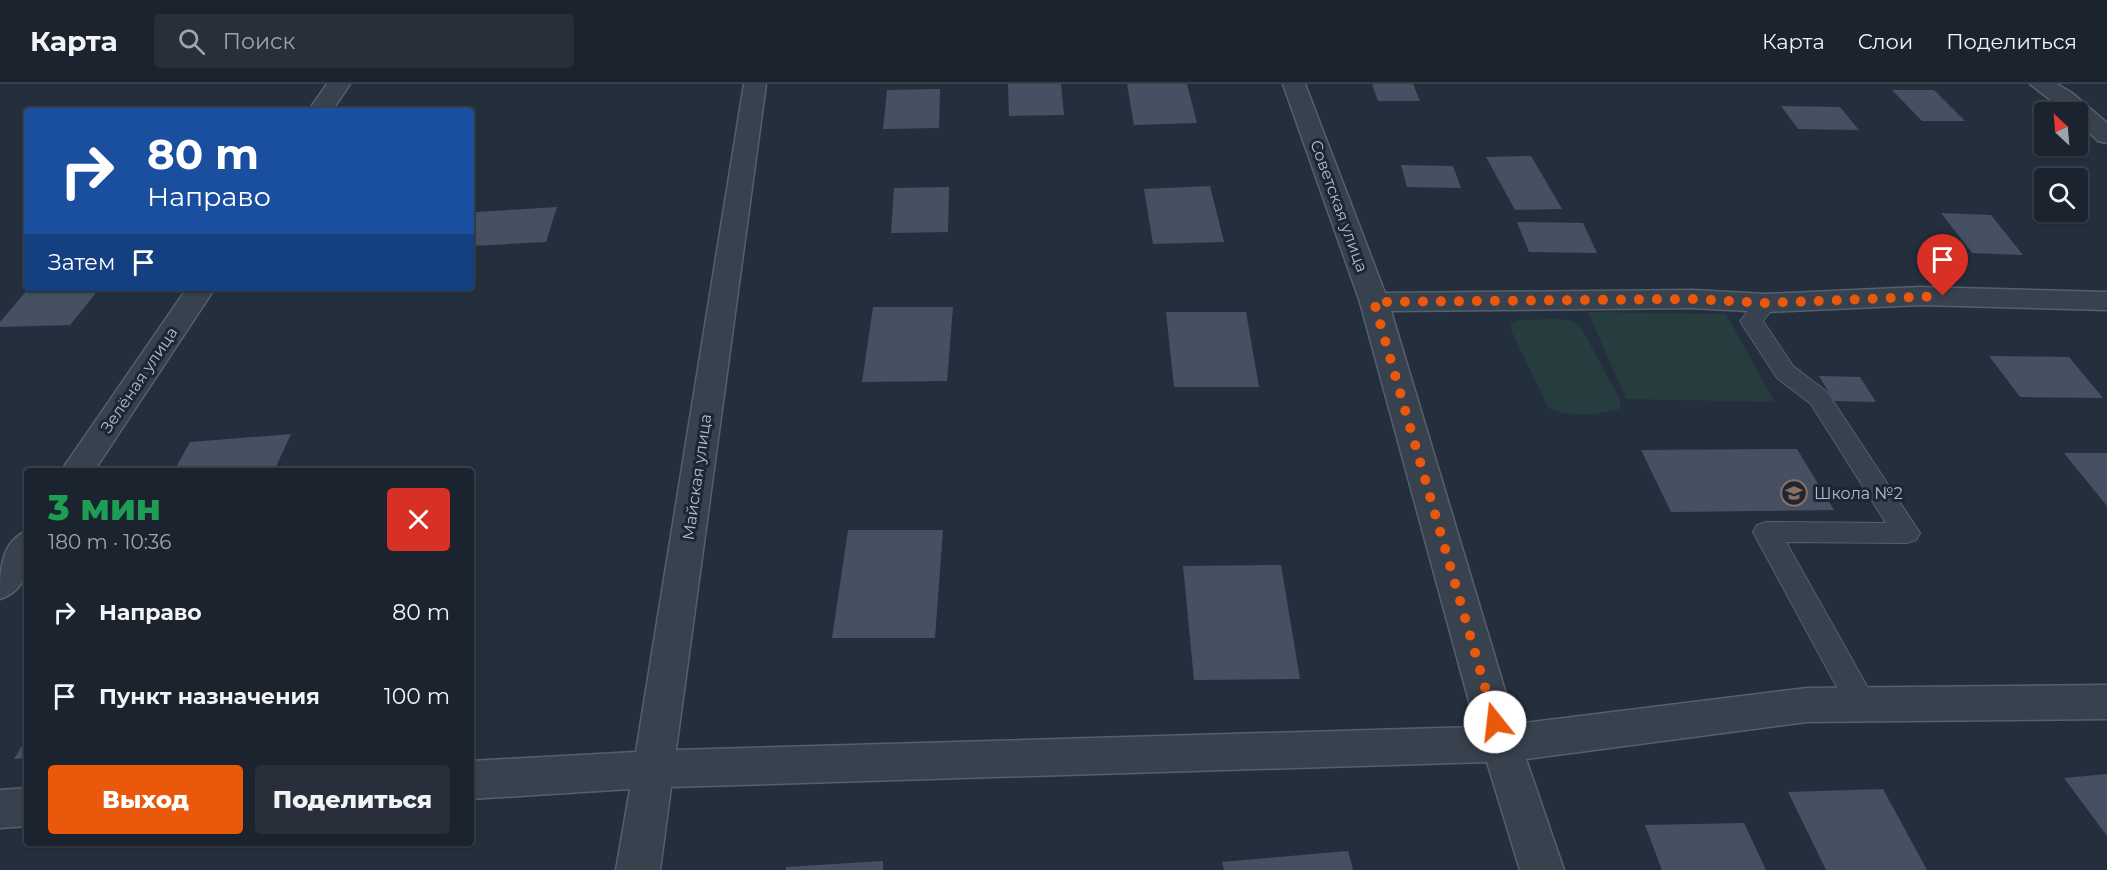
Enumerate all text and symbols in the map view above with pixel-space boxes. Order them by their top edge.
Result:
search box [154,14,574,68]
text: Карта [30,24,118,58]
icon: search [175,25,208,58]
text: Поиск [223,28,295,55]
text: Карта [1762,29,1825,54]
text: Слои [1858,29,1913,54]
text: Поделиться [1946,29,2077,54]
north arrow [2034,102,2088,156]
map controls [2034,102,2088,222]
text: 80 m [147,128,259,180]
icon: right [48,132,126,210]
street label: Советская улица [1306,137,1372,275]
button: search [2034,168,2088,222]
text: Направо [147,180,271,213]
pin [1917,234,1968,296]
icon: arrive [1926,243,1959,276]
icon: arrive [127,246,160,279]
text: Затем [48,249,115,276]
street label: Зелёная улица [97,323,181,437]
street label: Майская улица [679,413,715,541]
school or university icon: Школа №2 [1779,478,1809,508]
place label: Школа №2 [1814,484,1903,503]
text: 3 мин [48,485,161,529]
button: close [387,488,450,551]
text: 180 m · 10:36 [48,530,171,554]
icon: right [48,596,81,629]
text: Направо [99,599,202,626]
text: 80 m [392,599,450,626]
icon: arrive [48,680,81,713]
text: Пункт назначения [99,683,320,710]
text: 100 m [384,683,450,710]
position arrow [1463,690,1527,754]
button: Выход [48,765,243,834]
button: Поделиться [255,765,450,834]

